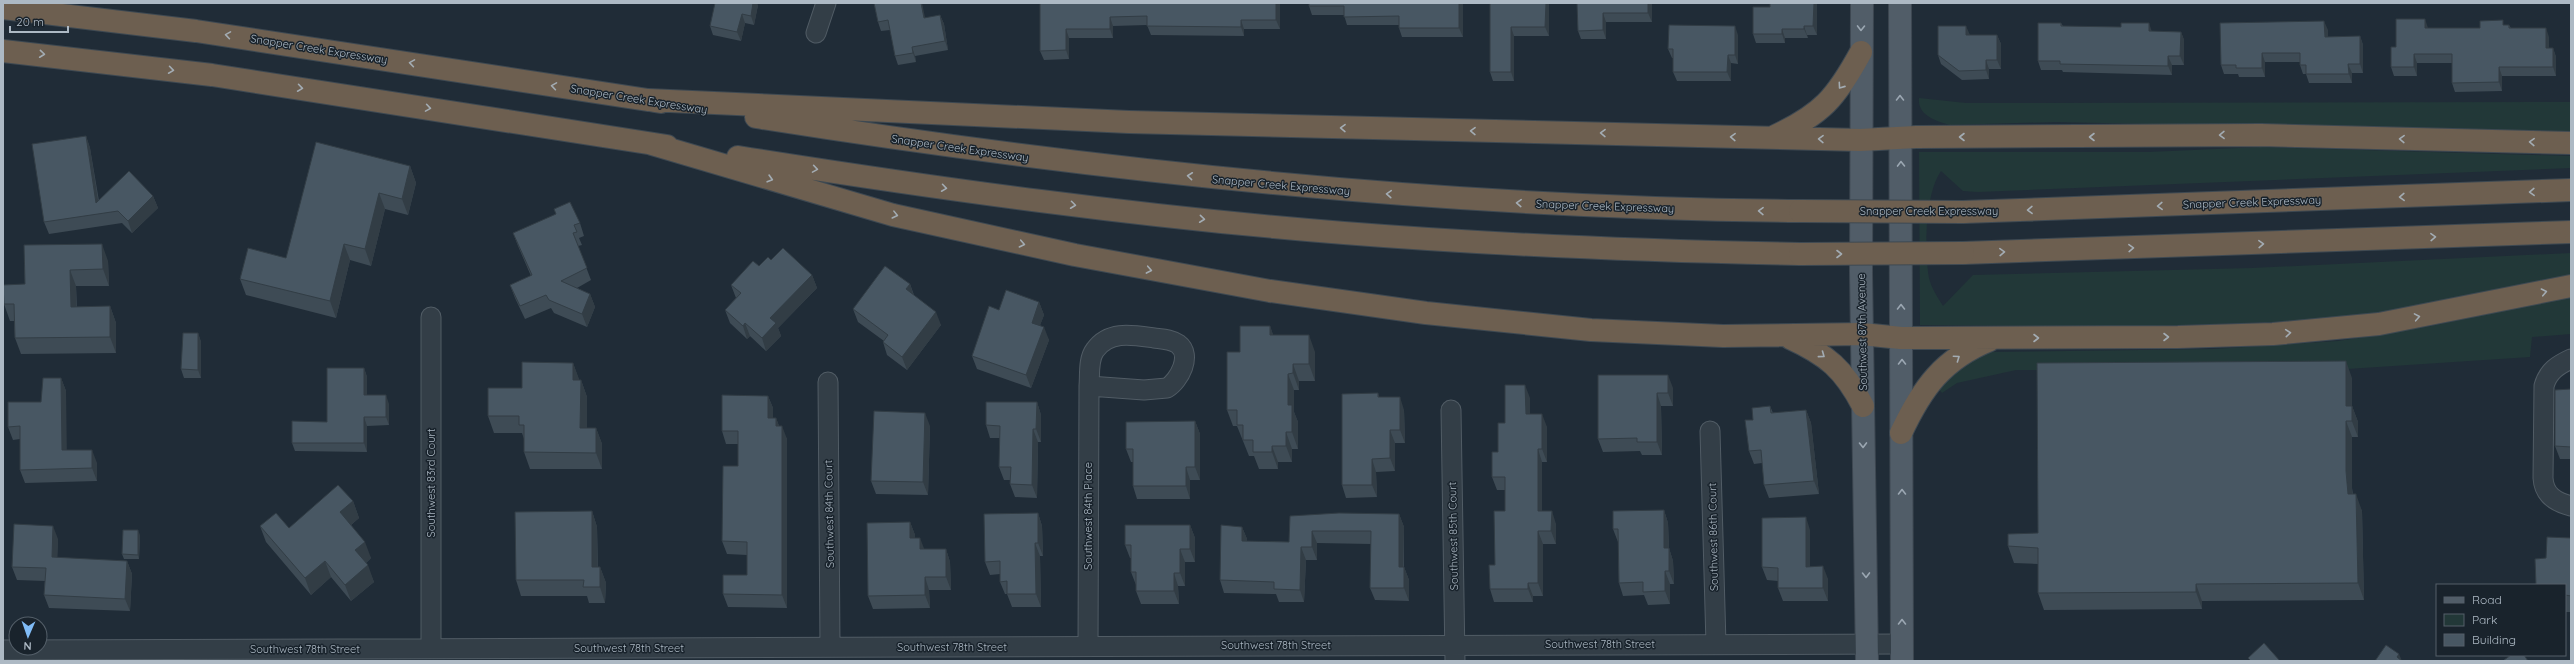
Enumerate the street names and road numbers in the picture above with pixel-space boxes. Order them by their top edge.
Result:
street label: Snapper Creek Expressway [250,31,388,67]
street label: Snapper Creek Expressway [570,81,708,117]
street label: Snapper Creek Expressway [890,131,1030,165]
street label: Snapper Creek Expressway [1211,172,1351,198]
street label: Snapper Creek Expressway [2183,193,2321,211]
street label: Snapper Creek Expressway [1536,197,1674,215]
street label: Snapper Creek Expressway [1860,204,1998,218]
street label: Southwest 87th Avenue [1854,273,1870,391]
street label: Southwest 83rd Court [424,428,438,537]
street label: Southwest 84th Court [821,460,837,568]
street label: Southwest 84th Place [1081,462,1095,570]
street label: Southwest 85th Court [1445,481,1461,590]
street label: Southwest 86th Court [1705,482,1721,591]
street label: Southwest 78th Street [1545,637,1655,651]
street label: Southwest 78th Street [1221,638,1331,652]
street label: Southwest 78th Street [897,640,1007,654]
street label: Southwest 78th Street [574,641,684,655]
street label: Southwest 78th Street [250,642,360,656]

